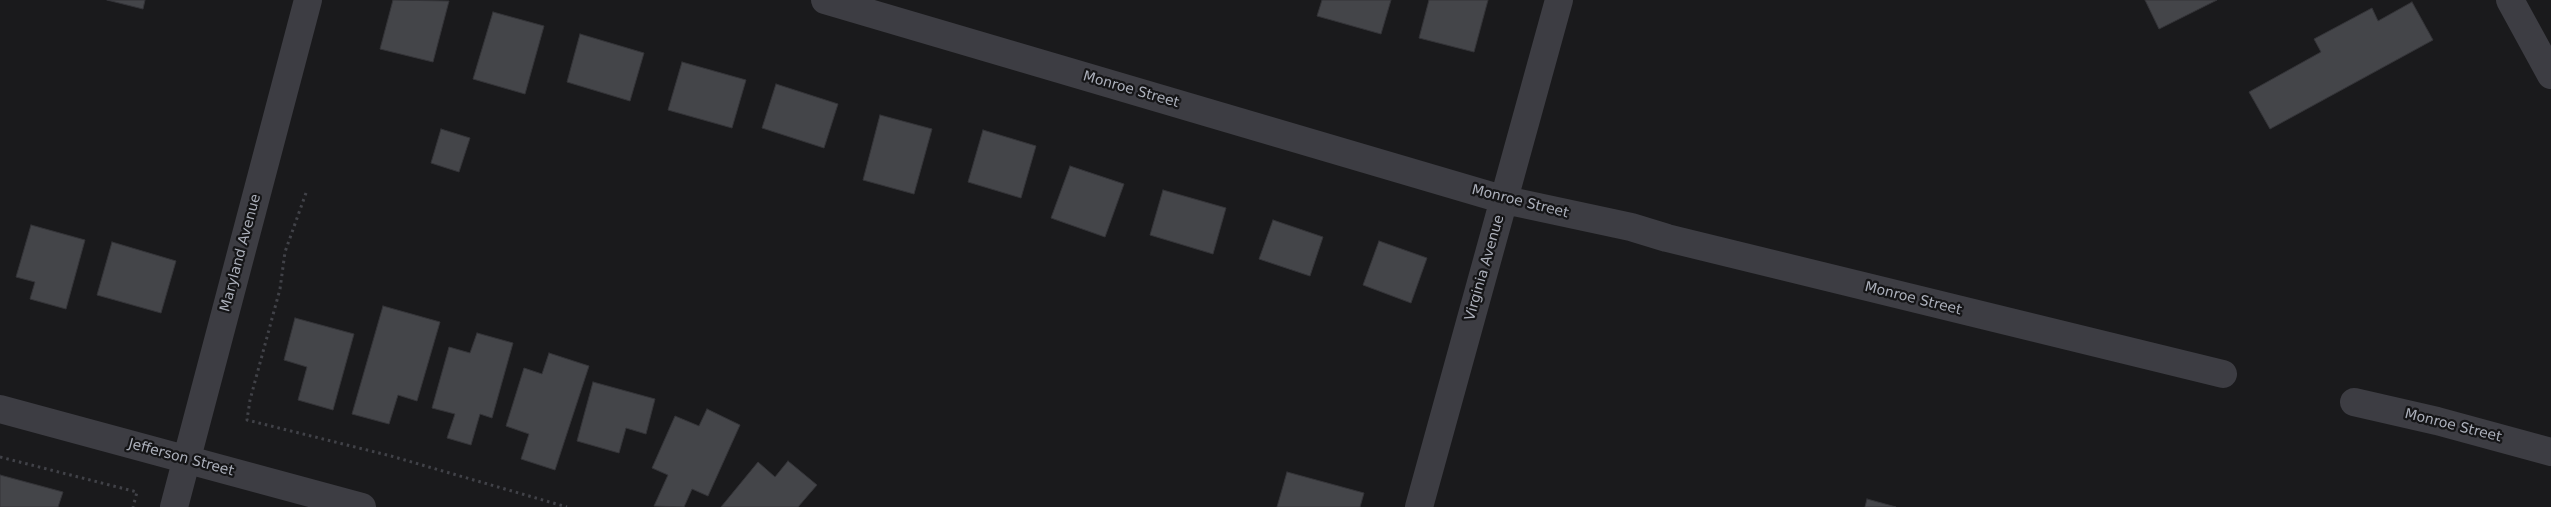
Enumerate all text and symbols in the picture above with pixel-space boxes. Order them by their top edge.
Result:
street label: Monroe Street [1081,68,1181,112]
street label: Monroe Street [1470,182,1570,222]
street label: Maryland Avenue [217,192,265,314]
street label: Virginia Avenue [1462,213,1508,323]
street label: Monroe Street [1863,279,1963,319]
street label: Monroe Street [2403,406,2503,446]
street label: Jefferson Street [126,436,236,480]

